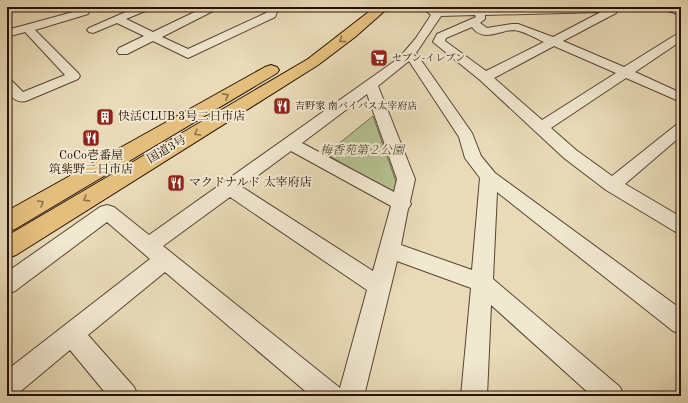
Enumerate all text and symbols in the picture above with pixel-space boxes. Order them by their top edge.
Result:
one-way arrow [340,36,347,43]
supermarket icon: セブン-イレブン [369,48,389,68]
place label: セブン-イレブン [392,52,465,63]
one-way arrow [222,93,229,100]
restaurant icon: 吉野家 南バイパス太宰府店 [272,96,292,116]
place label: 吉野家 南バイパス太宰府店 [295,100,418,111]
building icon: 快活CLUB 3号二日市店 [95,107,115,127]
place label: 快活CLUB 3号二日市店 [118,109,245,123]
restaurant icon: CoCo壱番屋 筑紫野二日市店 [81,128,101,148]
one-way arrow [194,128,201,135]
street label: 国道3号 [144,132,189,166]
park label: 梅香苑第２公園 [320,143,406,157]
place label: CoCo壱番屋 筑紫野二日市店 [49,148,133,176]
restaurant icon: マクドナルド 太宰府店 [166,173,186,193]
place label: マクドナルド 太宰府店 [189,175,312,189]
one-way arrow [83,195,90,202]
one-way arrow [37,200,44,207]

